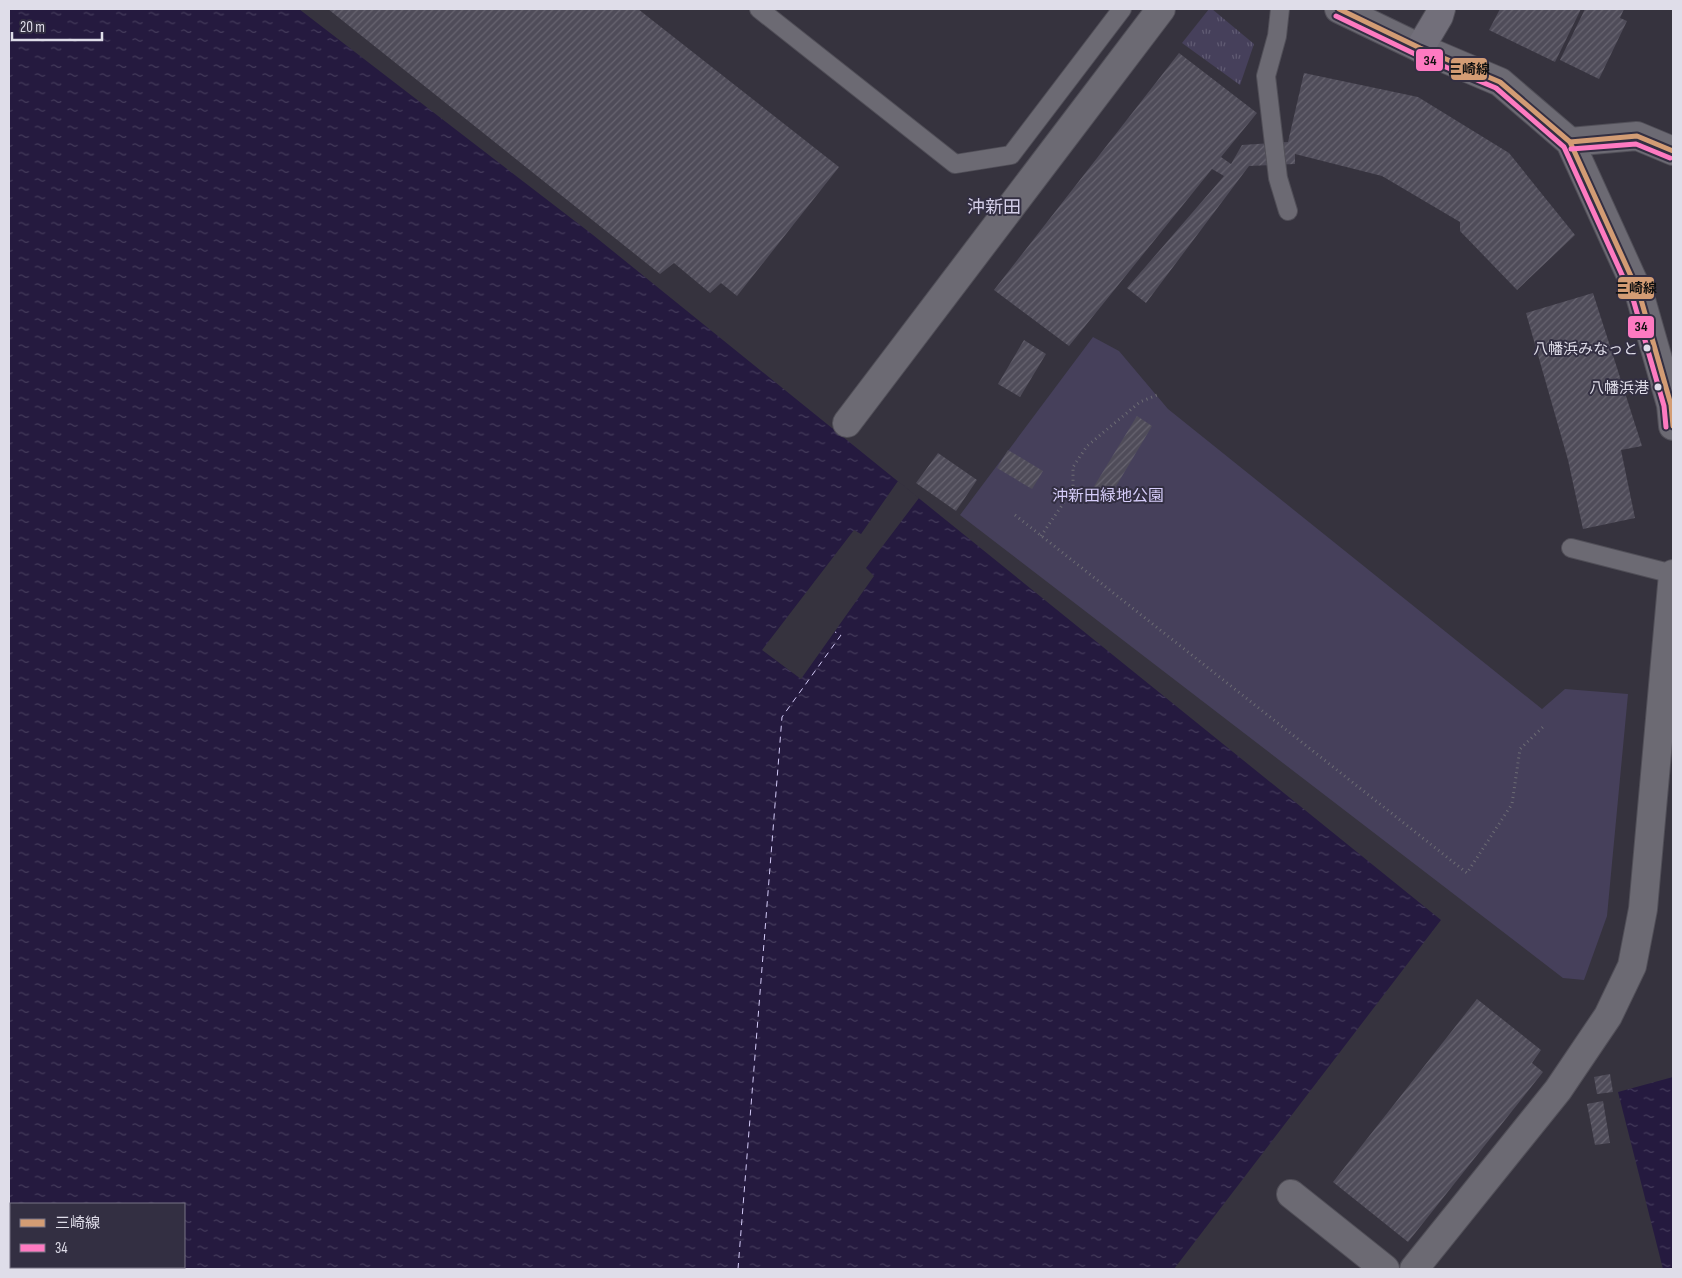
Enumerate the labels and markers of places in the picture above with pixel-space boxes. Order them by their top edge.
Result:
place label: 八幡浜みなっと [1533,340,1638,359]
marker: 八幡浜みなっと [1642,343,1652,353]
place label: 八幡浜港 [1589,379,1649,398]
marker: 八幡浜港 [1653,382,1663,392]

